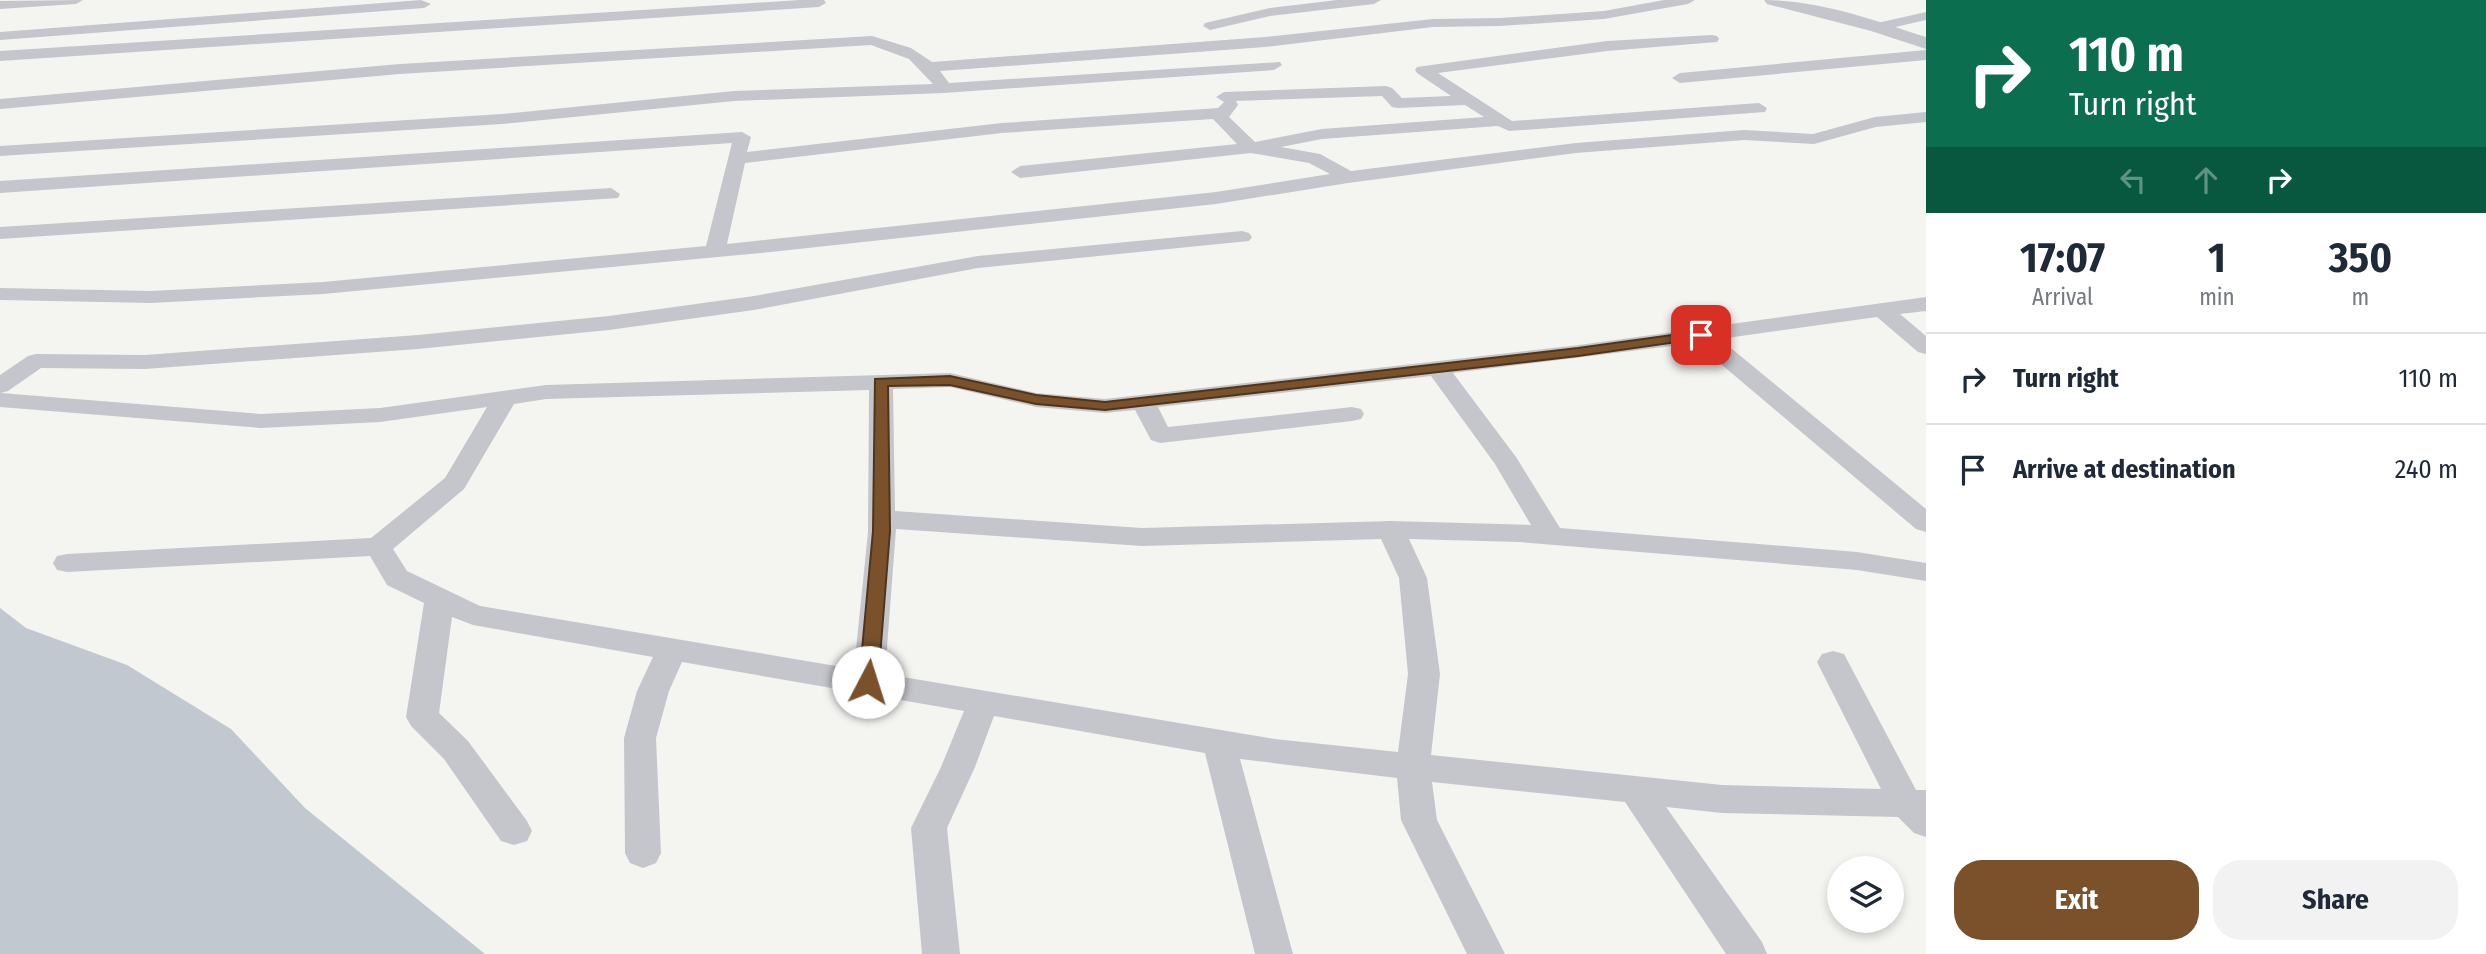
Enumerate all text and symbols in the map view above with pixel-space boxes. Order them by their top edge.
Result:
text: 110 m [2069,25,2184,84]
icon: right [1954,28,2045,119]
text: Turn right [2069,85,2196,123]
icon: left [2114,161,2152,199]
icon: ahead [2187,161,2225,199]
icon: right [2260,161,2298,199]
text: 17:07 [2020,233,2105,283]
text: 1 [2208,233,2226,283]
text: 350 [2329,233,2392,283]
text: Arrival [2032,283,2093,311]
text: min [2199,283,2235,311]
text: m [2352,283,2369,311]
pin [1671,305,1731,365]
icon: arrive [1682,316,1720,354]
icon: right [1954,360,1992,398]
text: Turn right [2013,363,2119,394]
text: 110 m [2398,363,2458,394]
icon: arrive [1954,451,1992,489]
text: Arrive at destination [2013,454,2236,485]
text: 240 m [2395,454,2458,485]
position arrow [831,645,905,719]
map controls [1827,856,1904,933]
button: layers [1827,856,1904,933]
button: Exit [1954,860,2199,940]
button: Share [2213,860,2458,940]

